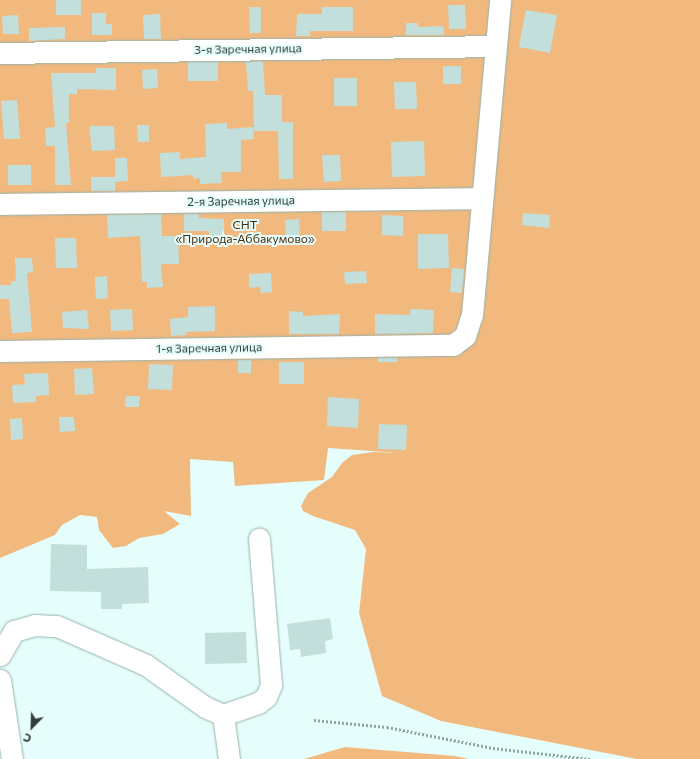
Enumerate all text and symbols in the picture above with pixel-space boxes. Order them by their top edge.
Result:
street label: 3-я Заречная улица [194,41,302,57]
street label: 2-я Заречная улица [187,193,295,209]
park label: СНТ «Природа-Аббакумово» [176,218,314,246]
street label: 1-я Заречная улица [156,340,262,356]
north arrow [12,707,52,747]
text: С [21,731,33,746]

